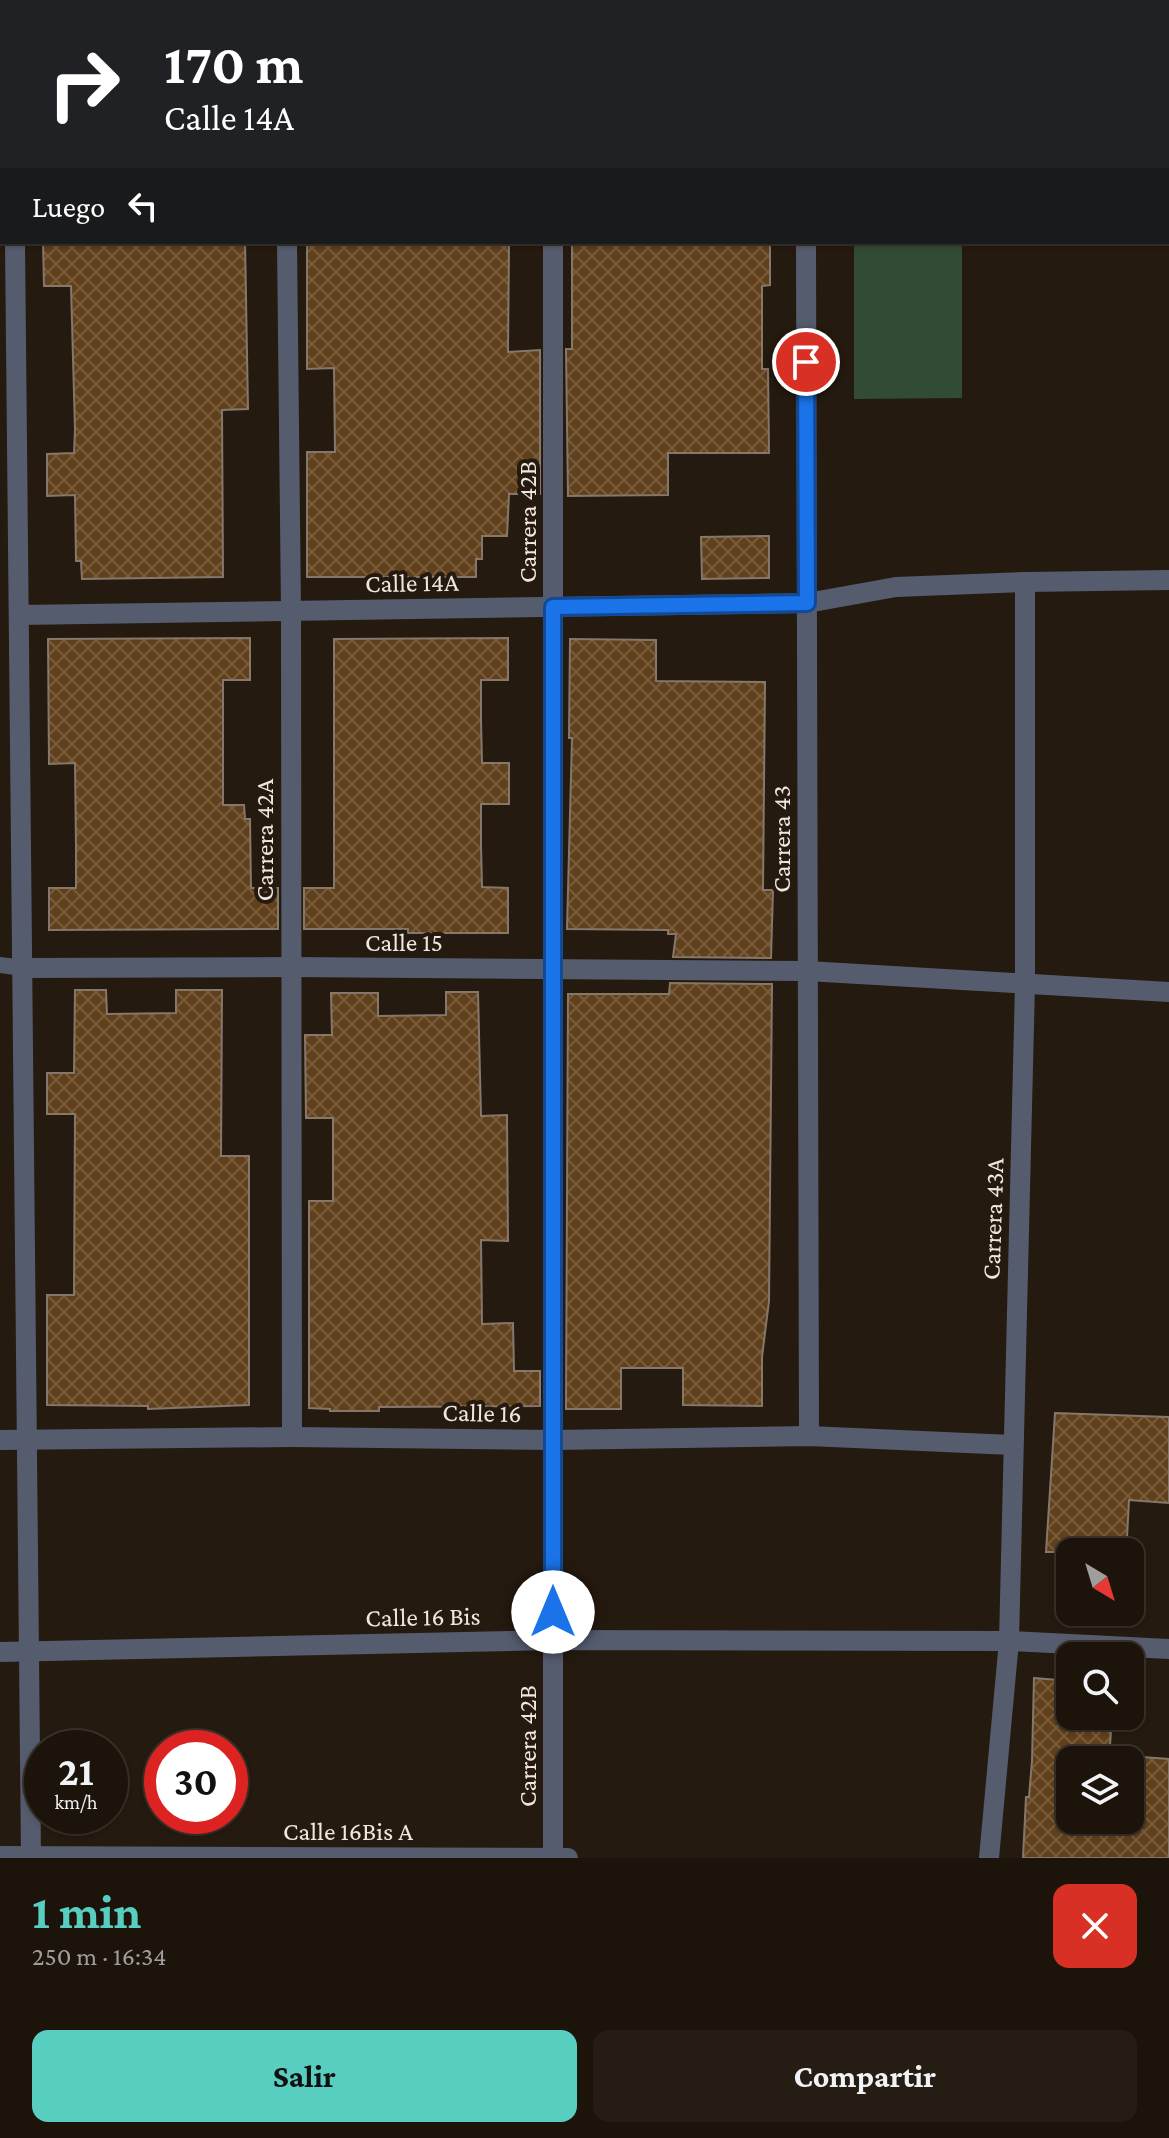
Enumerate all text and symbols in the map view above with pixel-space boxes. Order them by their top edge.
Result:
icon: right [32,32,136,136]
text: 170 m [164,33,303,95]
text: Calle 14A [164,98,294,138]
icon: left [121,184,165,228]
text: Luego [32,190,105,223]
pin [772,328,840,396]
icon: arrive [784,340,828,384]
street label: Carrera 42B [513,461,542,583]
street label: Calle 14A [365,568,459,598]
street label: Carrera 42A [250,779,279,901]
street label: Carrera 43 [767,785,796,893]
street label: Calle 15 [365,928,443,957]
street label: Carrera 43A [976,1157,1010,1281]
street label: Calle 16 [442,1398,522,1428]
north arrow [1056,1538,1144,1626]
map controls [1056,1538,1144,1834]
position arrow [511,1570,595,1654]
street label: Calle 16 Bis [365,1601,481,1633]
button: search [1056,1642,1144,1730]
street label: Carrera 42B [513,1685,542,1807]
speed limit sign: 30 [144,1730,248,1834]
button: layers [1056,1746,1144,1834]
text: 21 [58,1749,94,1794]
text: km/h [54,1791,98,1813]
street label: Calle 16Bis A [283,1817,413,1846]
button: close [1053,1884,1137,1968]
text: 1 min [32,1885,141,1938]
text: 250 m · 16:34 [32,1942,167,1971]
button: Salir [32,2030,577,2122]
button: Compartir [593,2030,1137,2122]

